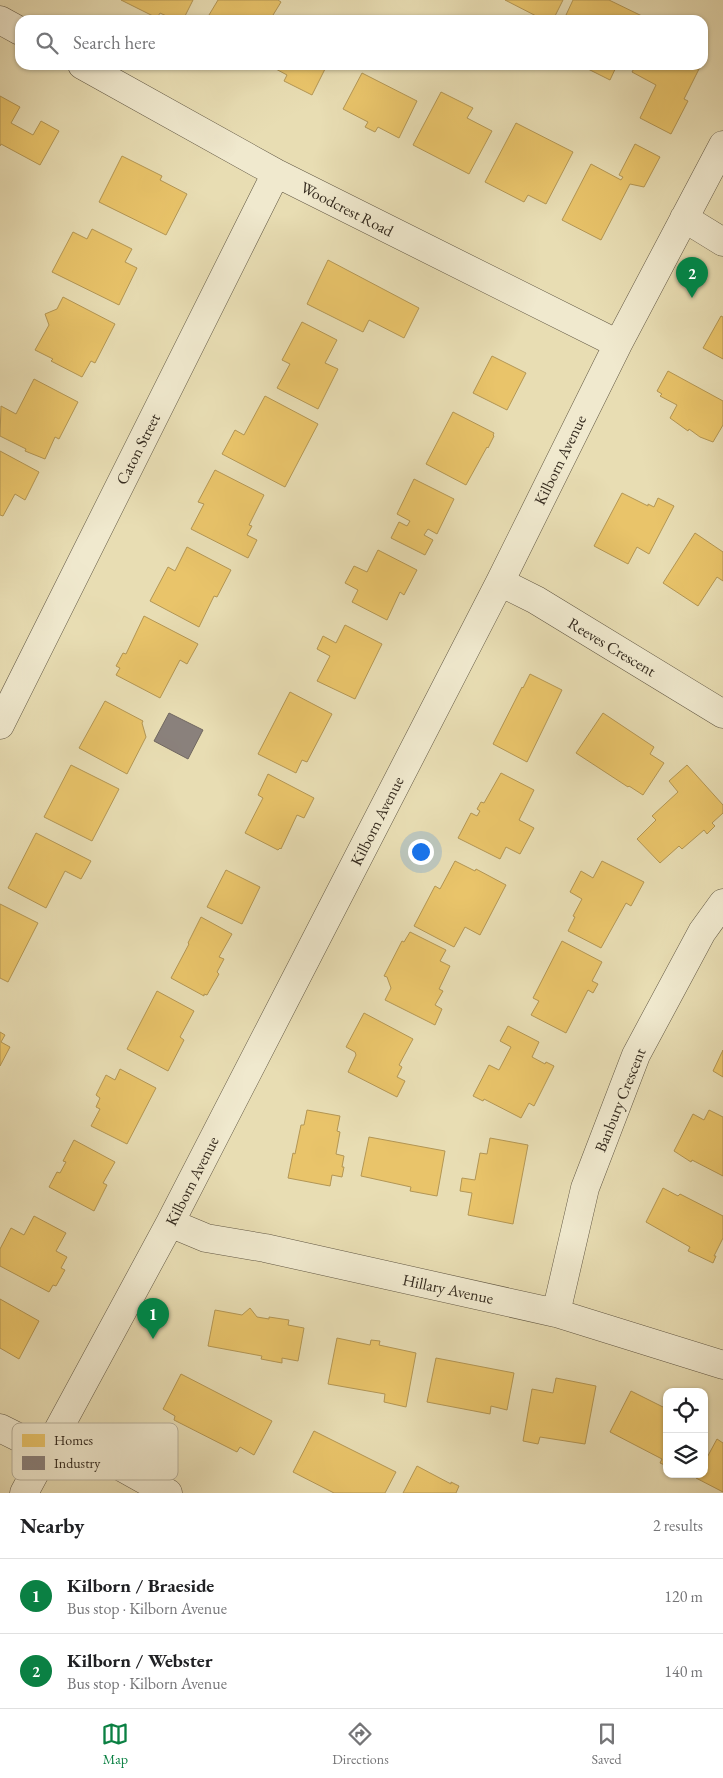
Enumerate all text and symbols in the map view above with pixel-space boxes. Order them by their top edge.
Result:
search box [15,15,708,70]
icon: search [33,29,61,57]
text: Search here [73,30,155,55]
street label: Woodcrest Road [297,177,398,242]
pin: 2 [676,257,708,298]
street label: Caton Street [111,410,165,488]
street label: Kilborn Avenue [529,411,591,509]
street label: Reeves Crescent [564,613,660,681]
street label: Kilborn Avenue [345,773,409,869]
your location [408,839,434,865]
street label: Banbury Crescent [590,1045,650,1155]
street label: Kilborn Avenue [160,1133,224,1229]
street label: Hillary Avenue [401,1269,495,1309]
pin: 1 [137,1298,169,1339]
map controls [663,1388,708,1478]
button: locate [663,1388,708,1433]
legend [12,1423,178,1480]
text: Homes [54,1431,94,1449]
button: layers [663,1433,708,1478]
text: Industry [54,1454,101,1472]
text: Nearby [20,1512,84,1539]
text: 2 results [653,1515,703,1536]
text: Kilborn / Braeside [67,1573,214,1598]
text: 1 [32,1586,40,1607]
text: 120 m [664,1586,703,1607]
text: Bus stop · Kilborn Avenue [67,1598,227,1619]
text: Kilborn / Webster [67,1648,213,1673]
text: 2 [32,1661,40,1682]
text: 140 m [664,1661,703,1682]
text: Bus stop · Kilborn Avenue [67,1673,227,1694]
tab: Map [101,1720,129,1768]
tab: Directions [332,1720,389,1768]
tab: Saved [592,1720,622,1768]

